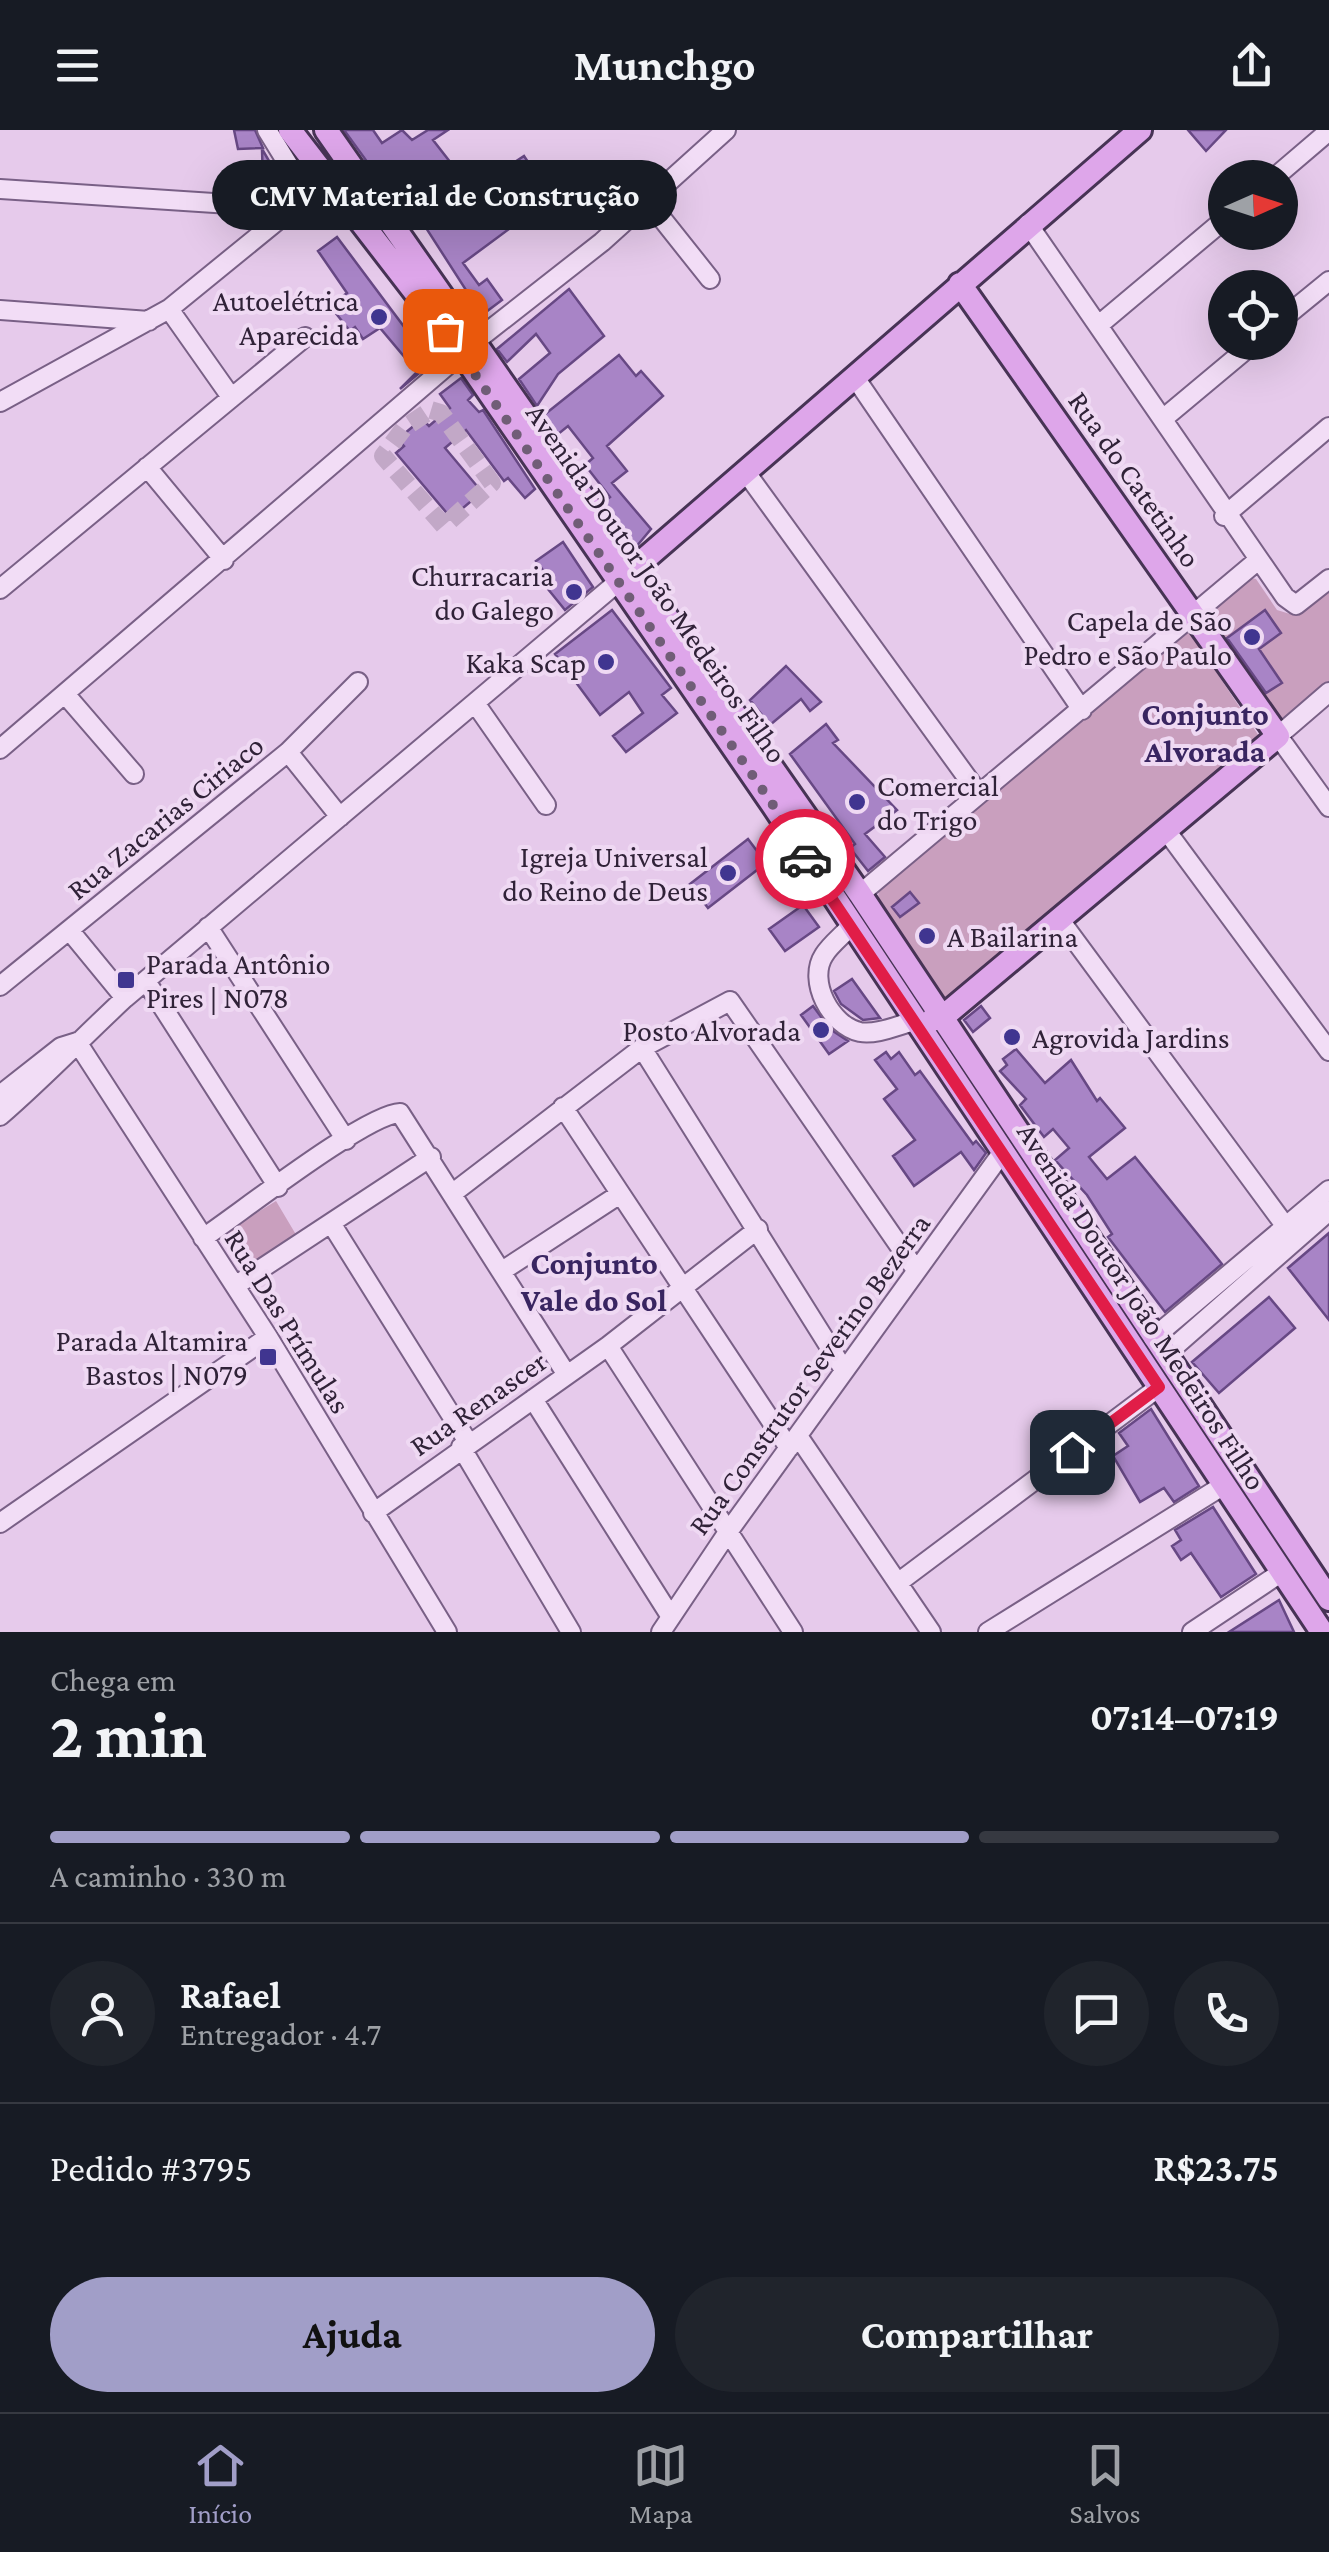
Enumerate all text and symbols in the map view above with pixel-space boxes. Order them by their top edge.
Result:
icon: menu [50,38,105,93]
icon: share [1224,38,1279,93]
text: Munchgo [573,40,756,90]
north arrow [1208,160,1298,250]
map controls [1208,160,1298,360]
callout: CMV Material de Construção [212,161,678,231]
text: CMV Material de Construção [249,177,640,213]
button: locate [1208,270,1298,360]
place label: Autoelétrica Aparecida [213,284,359,352]
pin [403,289,488,374]
icon: bag [418,304,473,359]
marker: Autoelétrica Aparecida [368,306,390,328]
street label: Rua do Catetinho [1062,385,1208,573]
street label: Avenida Doutor João Medeiros Filho [520,397,794,769]
place label: Churracaria do Galego [411,559,554,627]
marker: Churracaria do Galego [563,581,585,603]
place label: Capela de São Pedro e São Paulo [1024,604,1232,671]
marker: Capela de São Pedro e São Paulo [1241,626,1263,648]
place label: Kaka Scap [465,646,586,680]
marker: Kaka Scap [595,651,617,673]
district label: Conjunto Alvorada [1141,696,1269,769]
street label: Rua Zacarias Ciriaco [60,728,270,906]
place label: Comercial do Trigo [877,769,999,837]
marker: Comercial do Trigo [846,791,868,813]
courier [755,809,855,909]
icon: car [778,832,833,887]
place label: Igreja Universal do Reino de Deus [502,840,708,907]
marker: Igreja Universal do Reino de Deus [717,862,739,884]
place label: A Bailarina [947,920,1078,953]
marker: A Bailarina [916,925,938,947]
place label: Parada Antônio Pires | N078 [146,947,330,1015]
marker: Parada Antônio Pires | N078 [115,969,137,991]
place label: Posto Alvorada [623,1014,801,1047]
marker: Posto Alvorada [810,1019,832,1041]
place label: Agrovida Jardins [1032,1021,1230,1055]
marker: Agrovida Jardins [1001,1026,1023,1048]
street label: Avenida Doutor João Medeiros Filho [1011,1116,1273,1496]
street label: Rua Construtor Severino Bezerra [681,1207,937,1541]
street label: Rua Das Prímulas [218,1223,358,1419]
district label: Conjunto Vale do Sol [520,1245,667,1318]
place label: Parada Altamira Bastos | N079 [56,1324,248,1392]
street label: Rua Renascer [403,1344,553,1462]
marker: Parada Altamira Bastos | N079 [257,1346,279,1368]
pin [1030,1410,1115,1495]
icon: home [1045,1425,1100,1480]
text: Chega em [50,1662,176,1698]
text: 07:14–07:19 [1090,1696,1279,1738]
text: 2 min [50,1699,207,1771]
text: A caminho · 330 m [50,1858,286,1894]
button: person [50,1961,155,2066]
button: chat [1044,1961,1149,2066]
button: phone [1174,1961,1279,2066]
text: Rafael [180,1974,281,2016]
text: Entregador · 4.7 [180,2016,381,2052]
text: Pedido #3795 [50,2147,253,2189]
text: R$23.75 [1154,2147,1279,2189]
button: Ajuda [50,2277,655,2392]
button: Compartilhar [675,2277,1279,2392]
tab: Início [188,2438,252,2529]
tab: Mapa [629,2438,693,2529]
tab: Salvos [1070,2438,1141,2529]

